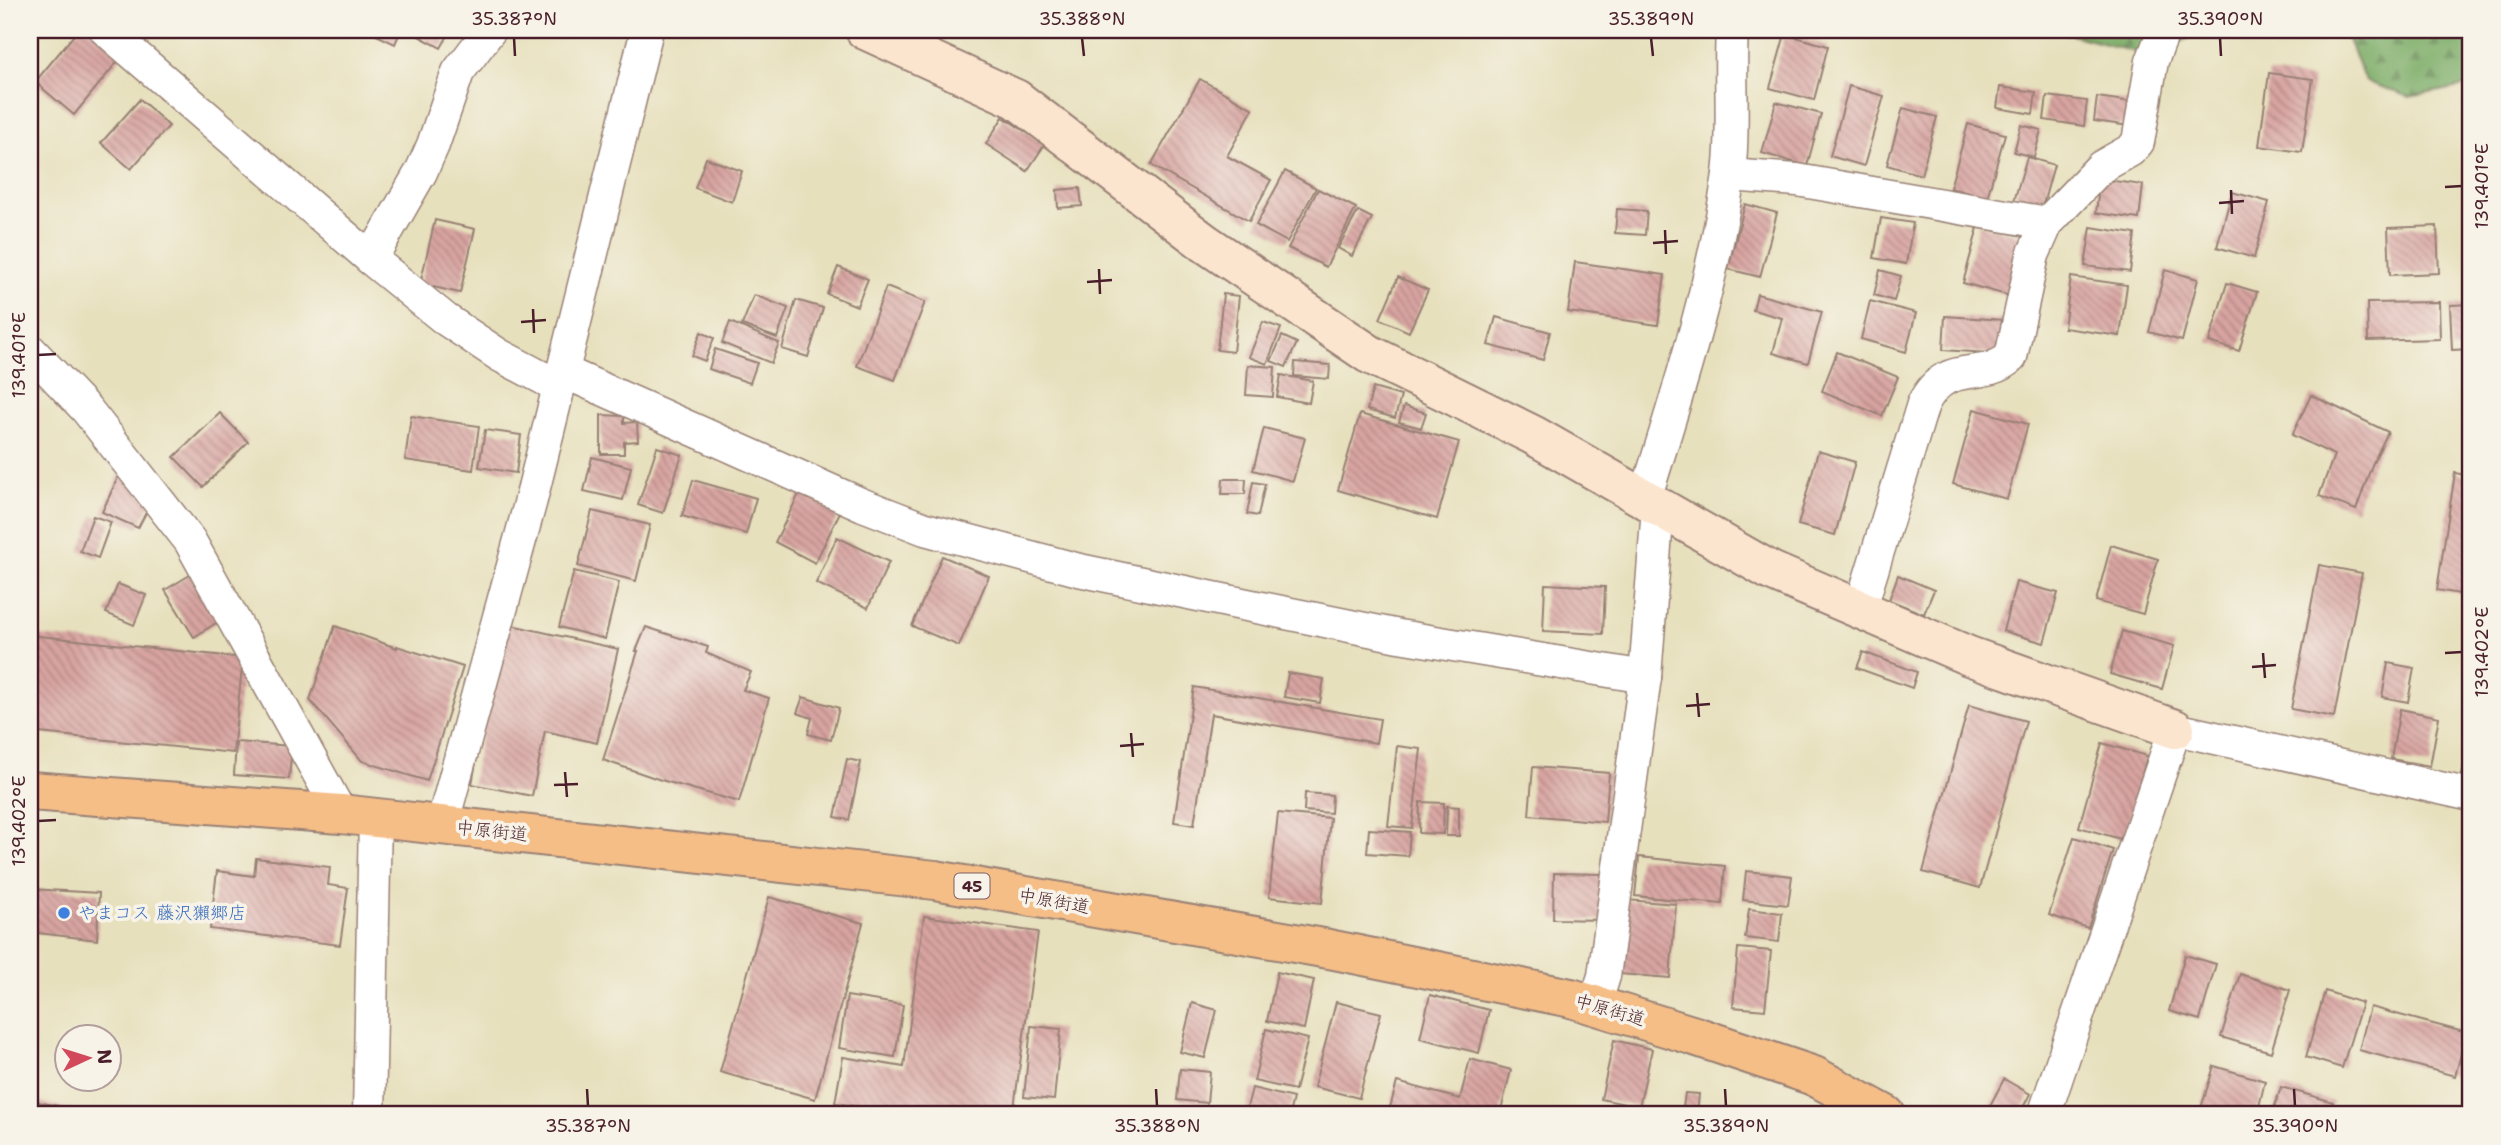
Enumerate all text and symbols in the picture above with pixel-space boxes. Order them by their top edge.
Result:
text: 35.387°N [471,7,557,31]
text: 35.388°N [1039,7,1125,31]
text: 35.389°N [1608,7,1694,31]
text: 35.390°N [2177,7,2263,31]
text: 139.401°E [2470,143,2494,229]
text: 139.401°E [7,312,31,398]
text: 139.402°E [2470,607,2494,697]
text: 139.402°E [7,776,31,866]
street label: 中原街道 [455,815,529,847]
road number: 45 [954,874,990,898]
street label: 中原街道 [1016,883,1092,919]
place label: やまコス 藤沢獺郷店 [78,901,246,925]
marker: やまコス 藤沢獺郷店 [56,905,72,921]
street label: 中原街道 [1572,989,1648,1031]
north arrow [52,1023,122,1092]
text: N [91,1048,117,1065]
text: 35.387°N [545,1114,631,1138]
text: 35.388°N [1114,1114,1200,1138]
text: 35.389°N [1683,1114,1769,1138]
text: 35.390°N [2252,1114,2338,1138]

